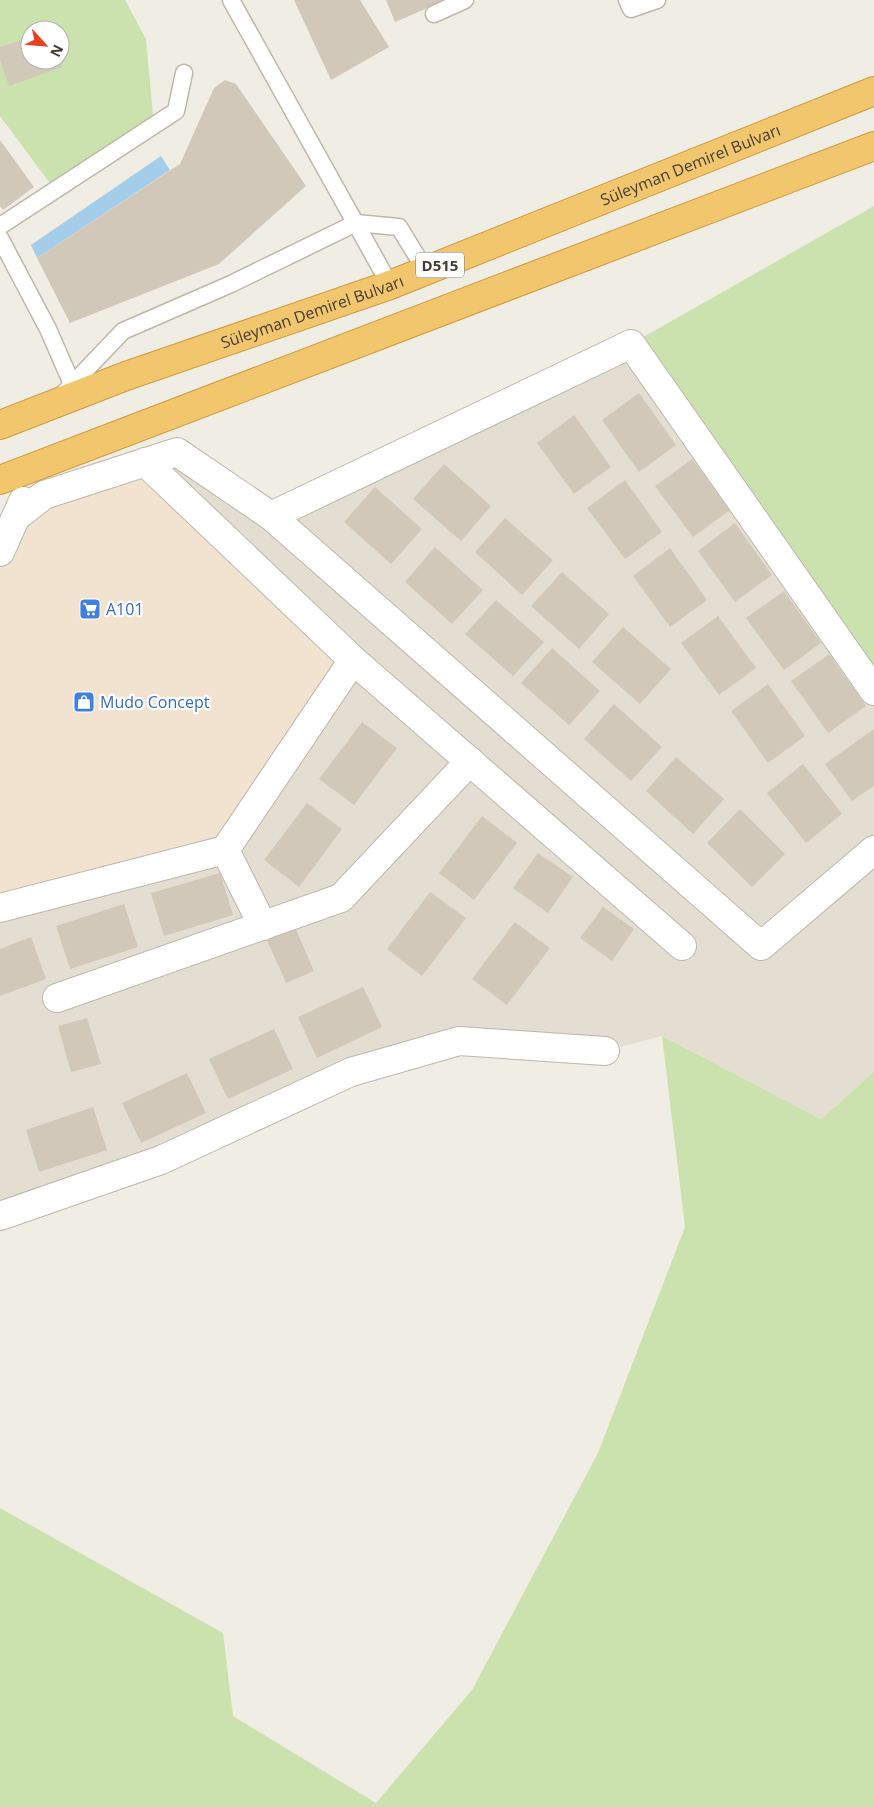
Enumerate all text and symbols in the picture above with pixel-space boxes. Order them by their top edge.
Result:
north arrow [20,20,70,70]
text: N [46,42,68,60]
street label: Süleyman Demirel Bulvarı [597,119,784,211]
road number: D515 [416,252,464,278]
street label: Süleyman Demirel Bulvarı [218,270,407,354]
supermarket icon: A101 [78,597,102,621]
place label: A101 [106,598,144,620]
shop icon: Mudo Concept [72,690,96,714]
place label: Mudo Concept [100,691,210,713]

